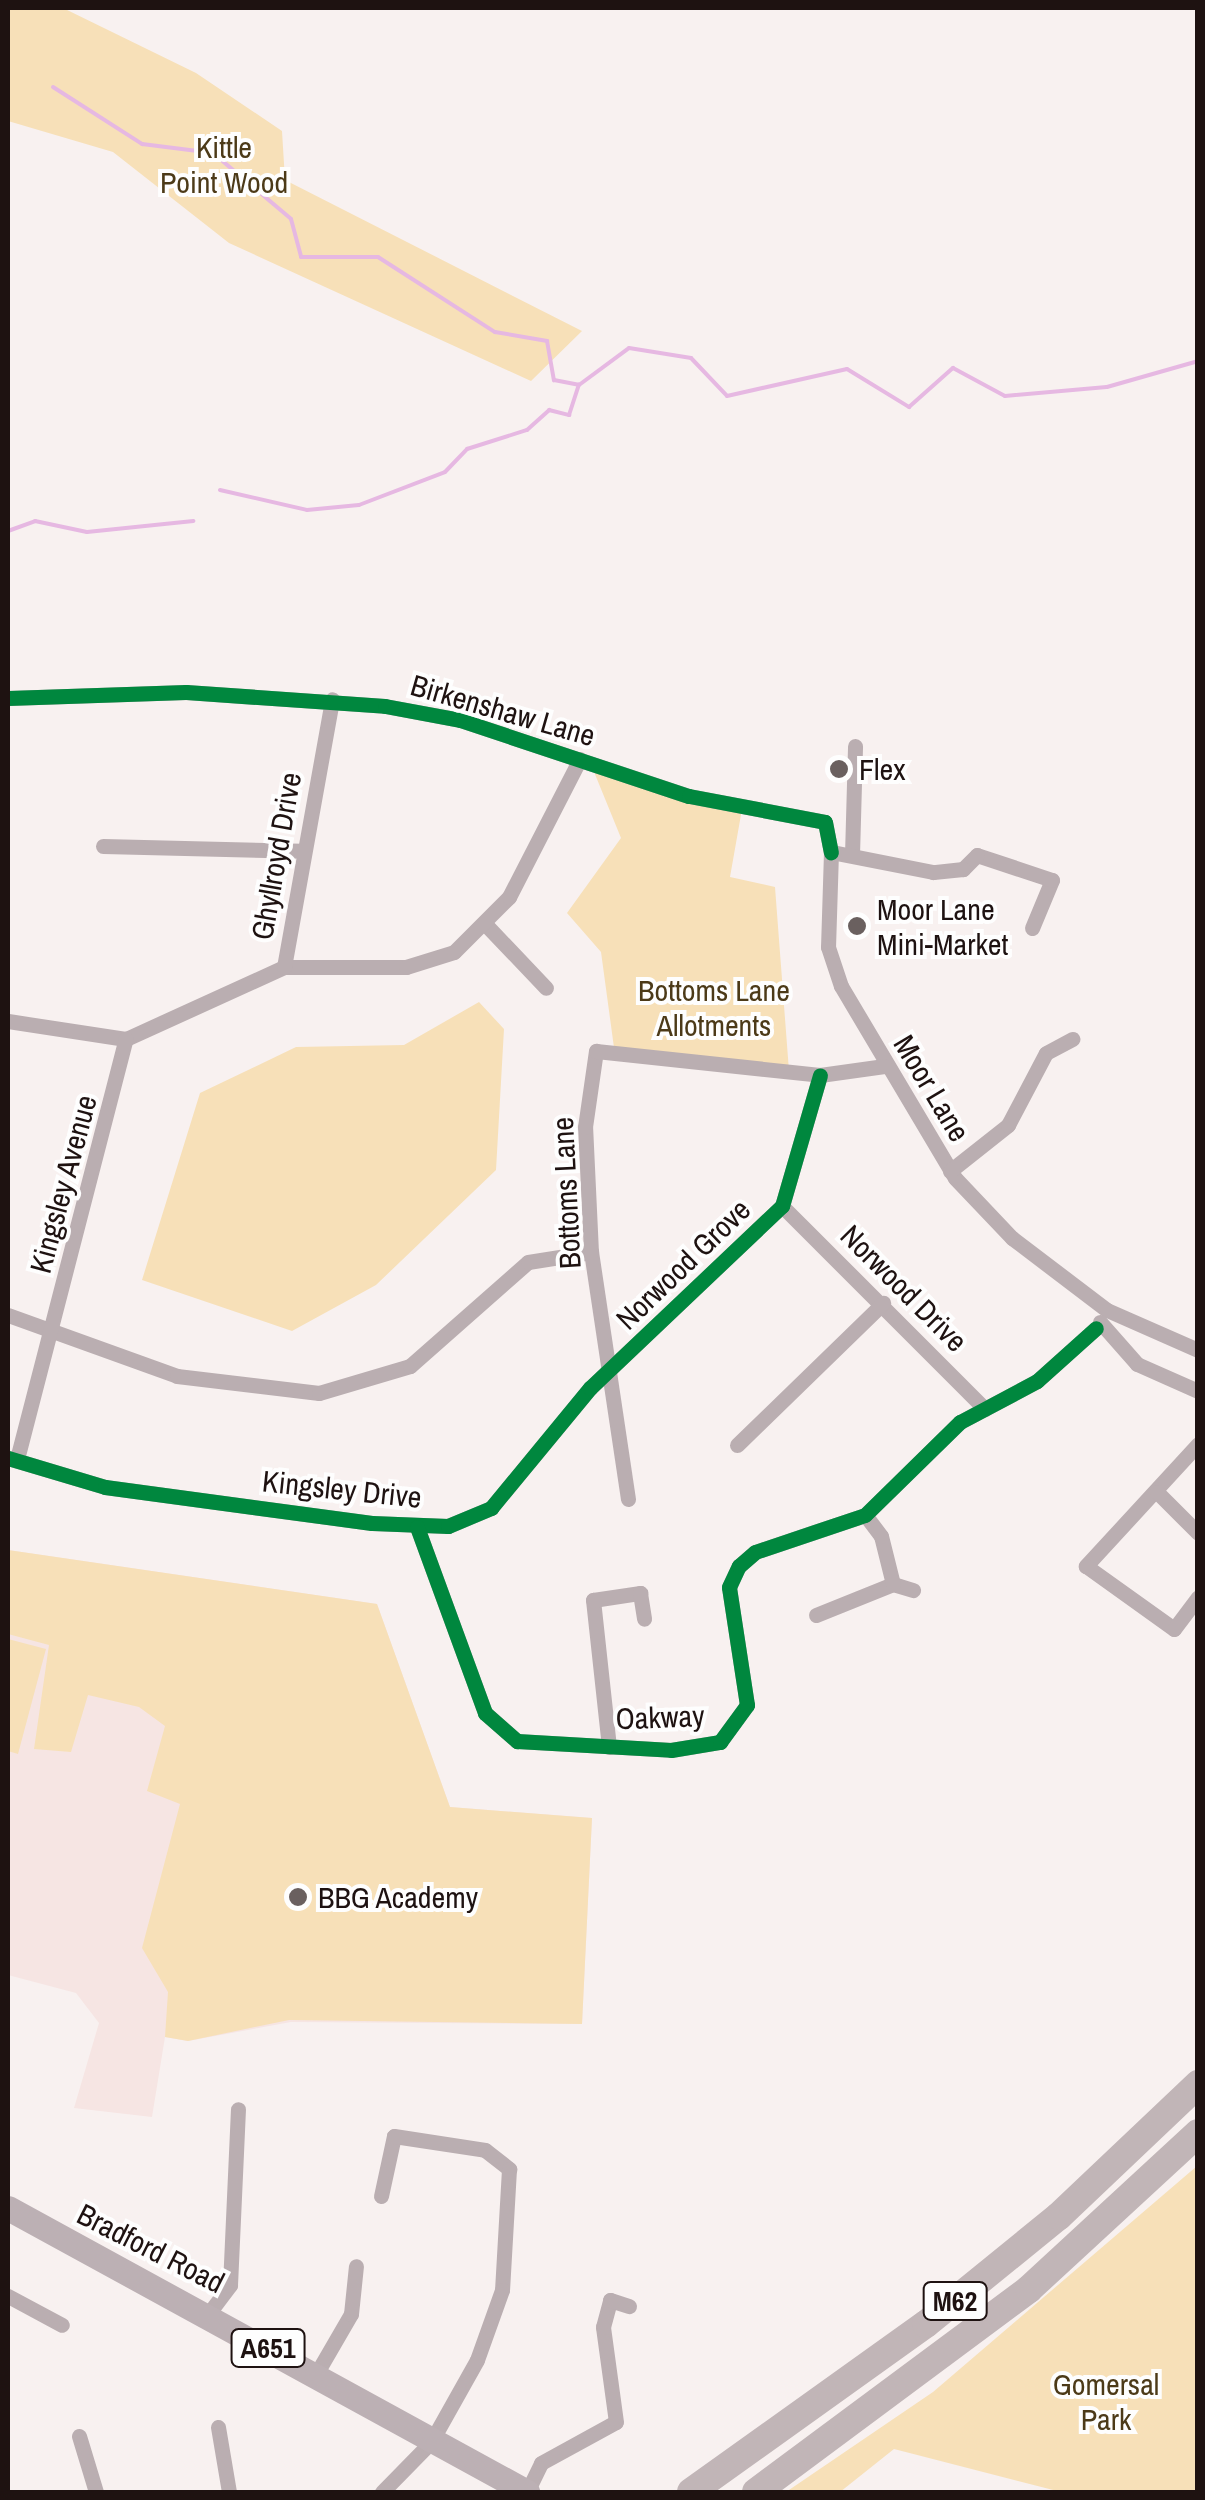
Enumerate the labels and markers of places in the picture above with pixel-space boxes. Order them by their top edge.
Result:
place label: Flex [859,751,905,787]
marker: Flex [828,758,850,780]
place label: Moor Lane Mini-Market [877,891,1008,962]
marker: Moor Lane Mini-Market [846,915,868,937]
place label: BBG Academy [318,1879,479,1915]
marker: BBG Academy [287,1886,309,1908]

